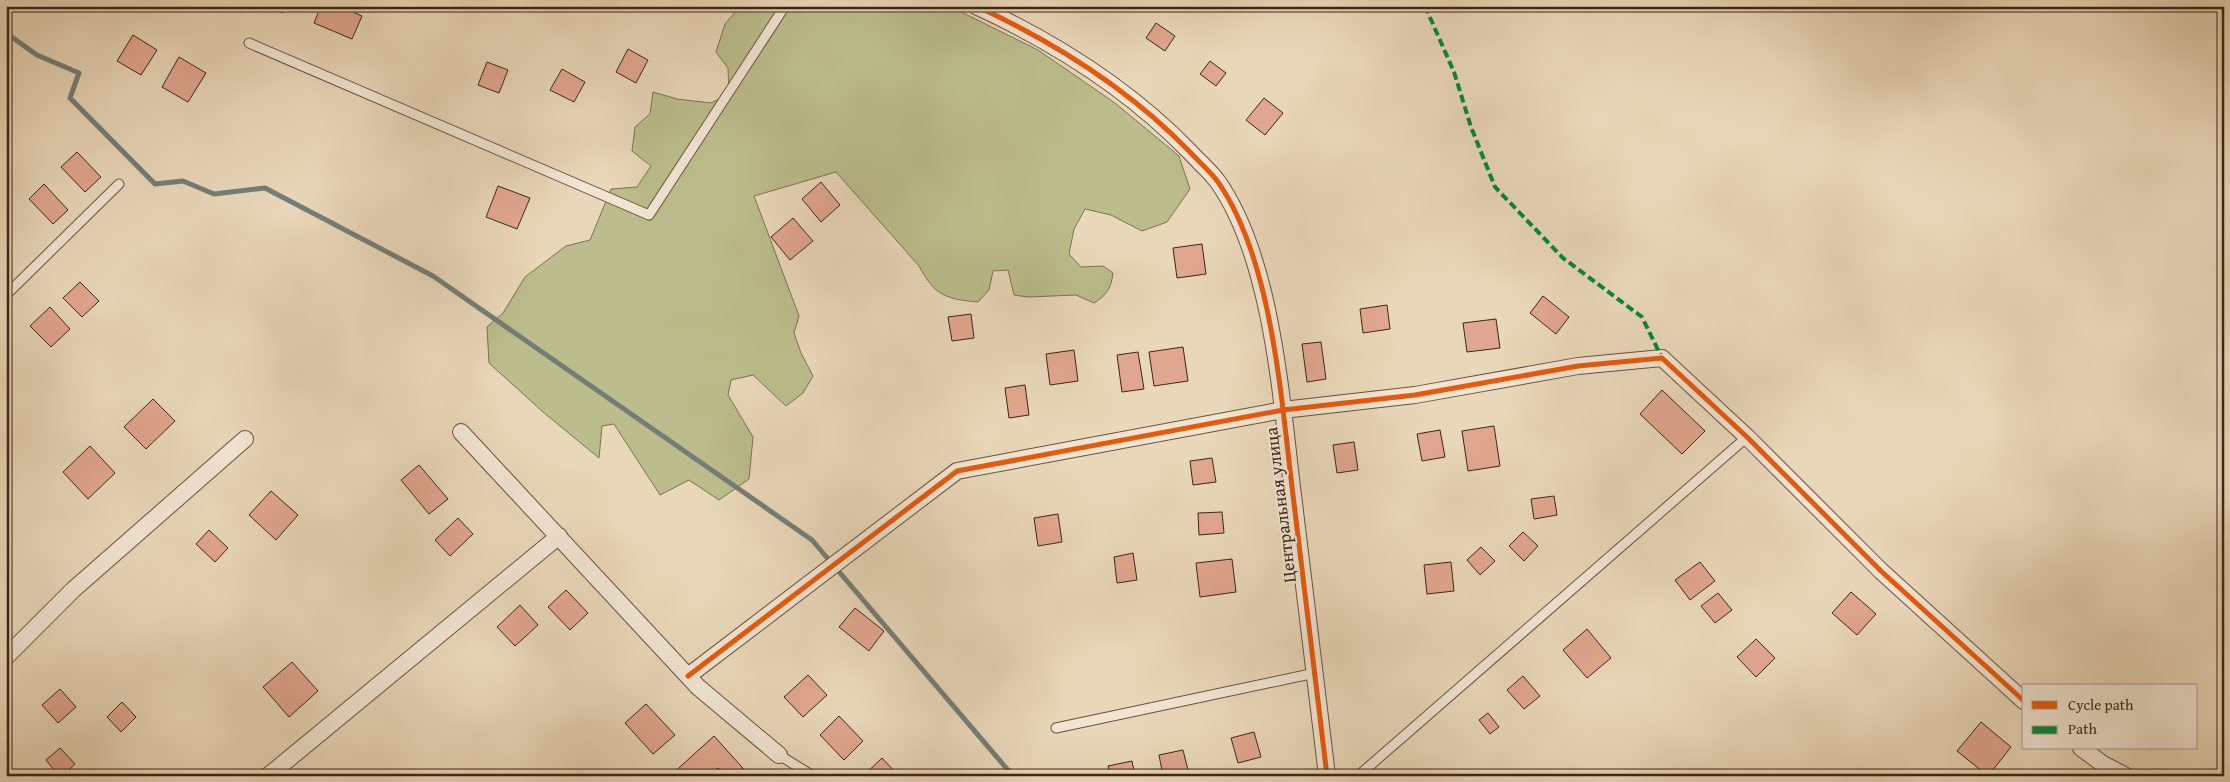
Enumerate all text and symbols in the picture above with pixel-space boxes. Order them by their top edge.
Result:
street label: Центральная улица [1257,425,1303,584]
legend [2022,684,2198,750]
text: Cycle path [2068,694,2134,715]
text: Path [2068,718,2097,739]

